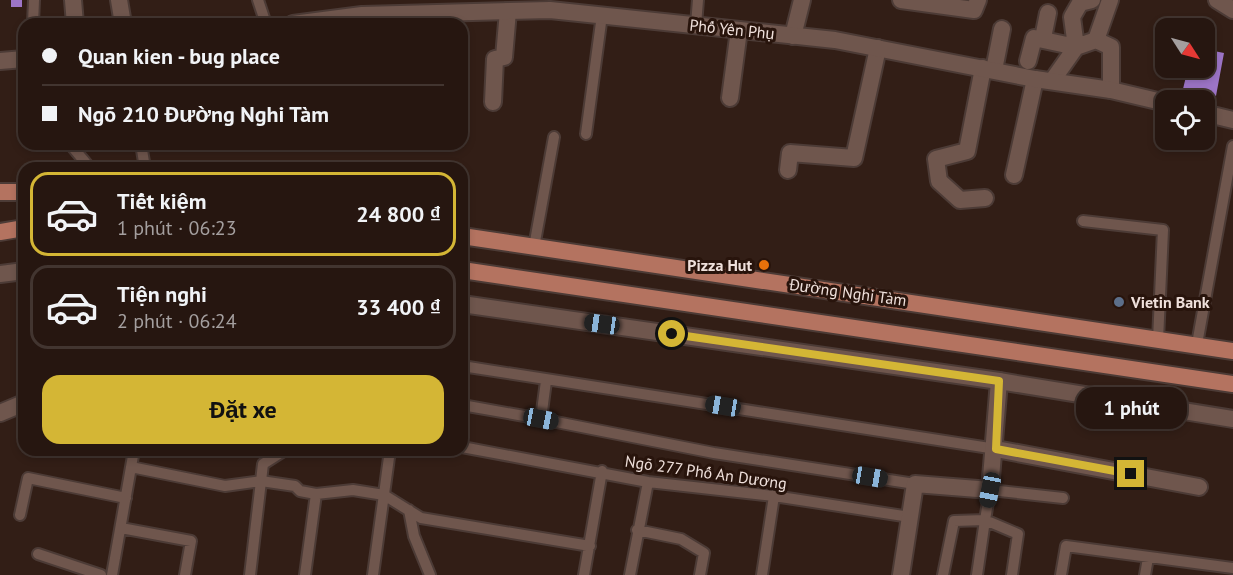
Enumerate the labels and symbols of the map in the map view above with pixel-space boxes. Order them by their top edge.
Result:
street label: Phố Yên Phụ [688,15,776,43]
north arrow [1155,18,1215,78]
place label: Pizza Hut [687,255,752,275]
marker: Pizza Hut [757,258,771,272]
street label: Đường Nghi Tàm [787,274,908,310]
place label: Vietin Bank [1130,292,1210,312]
marker: Vietin Bank [1112,295,1126,309]
car [583,313,621,335]
route start [658,320,685,347]
callout: 1 phút [1076,387,1186,429]
car [704,394,742,418]
car [522,407,560,431]
street label: Ngõ 277 Phố An Dương [624,451,788,493]
route end [1117,460,1144,487]
car [851,465,889,489]
car [978,471,1002,509]

